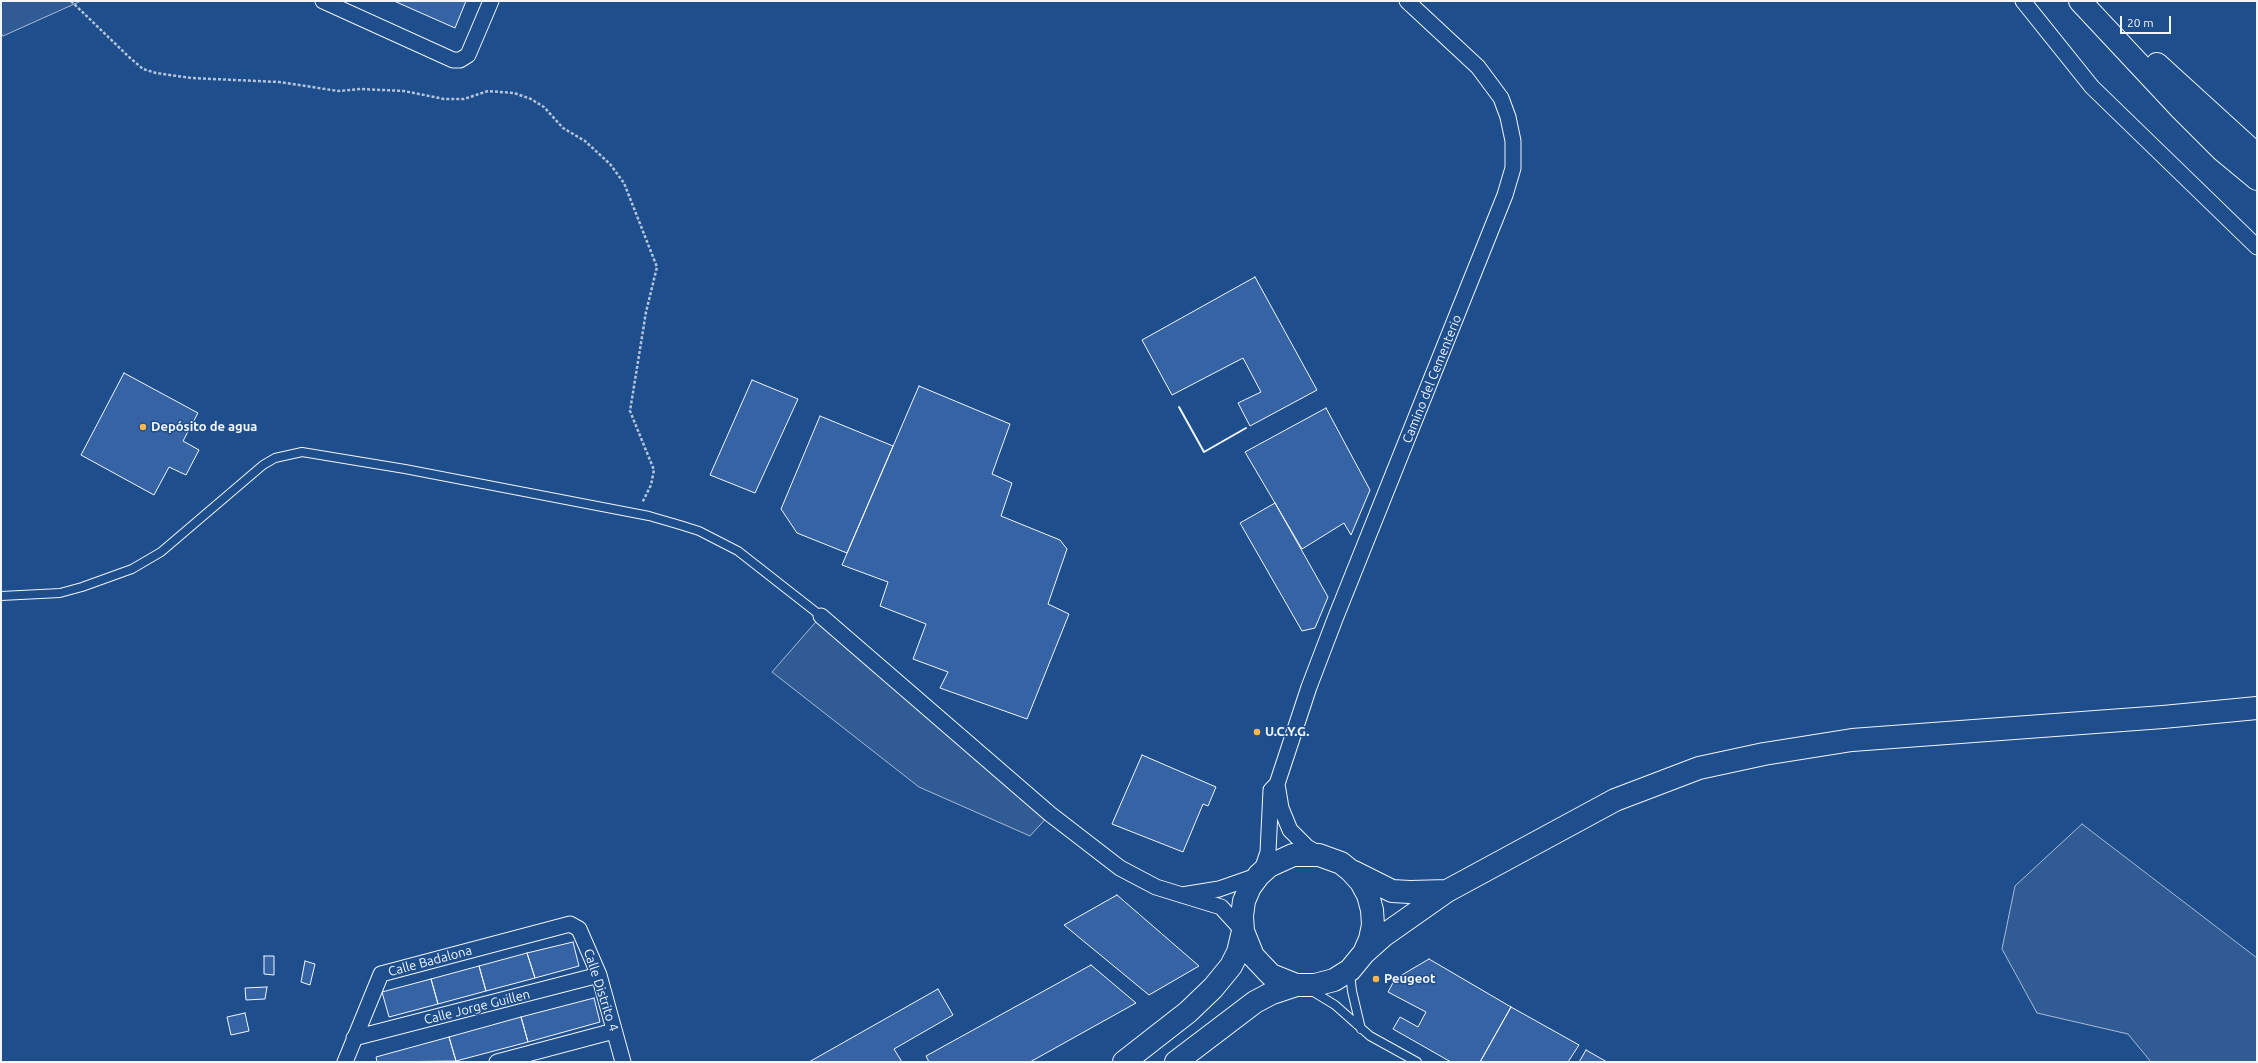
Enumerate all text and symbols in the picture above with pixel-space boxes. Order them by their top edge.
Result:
scale bar [2122,8,2173,34]
text: 20 m [2127,16,2154,29]
street label: Camino del Cementerio [1399,313,1465,445]
place label: Depósito de agua [151,419,257,435]
marker: Depósito de agua [138,422,148,432]
place label: U.C.Y.G. [1265,724,1310,740]
marker: U.C.Y.G. [1252,727,1262,737]
street label: Calle Badalona [386,942,474,980]
street label: Calle Distrito 4 [580,947,622,1033]
place label: Peugeot [1384,971,1436,987]
marker: Peugeot [1371,974,1381,984]
street label: Calle Jorge Guillen [422,986,532,1028]

